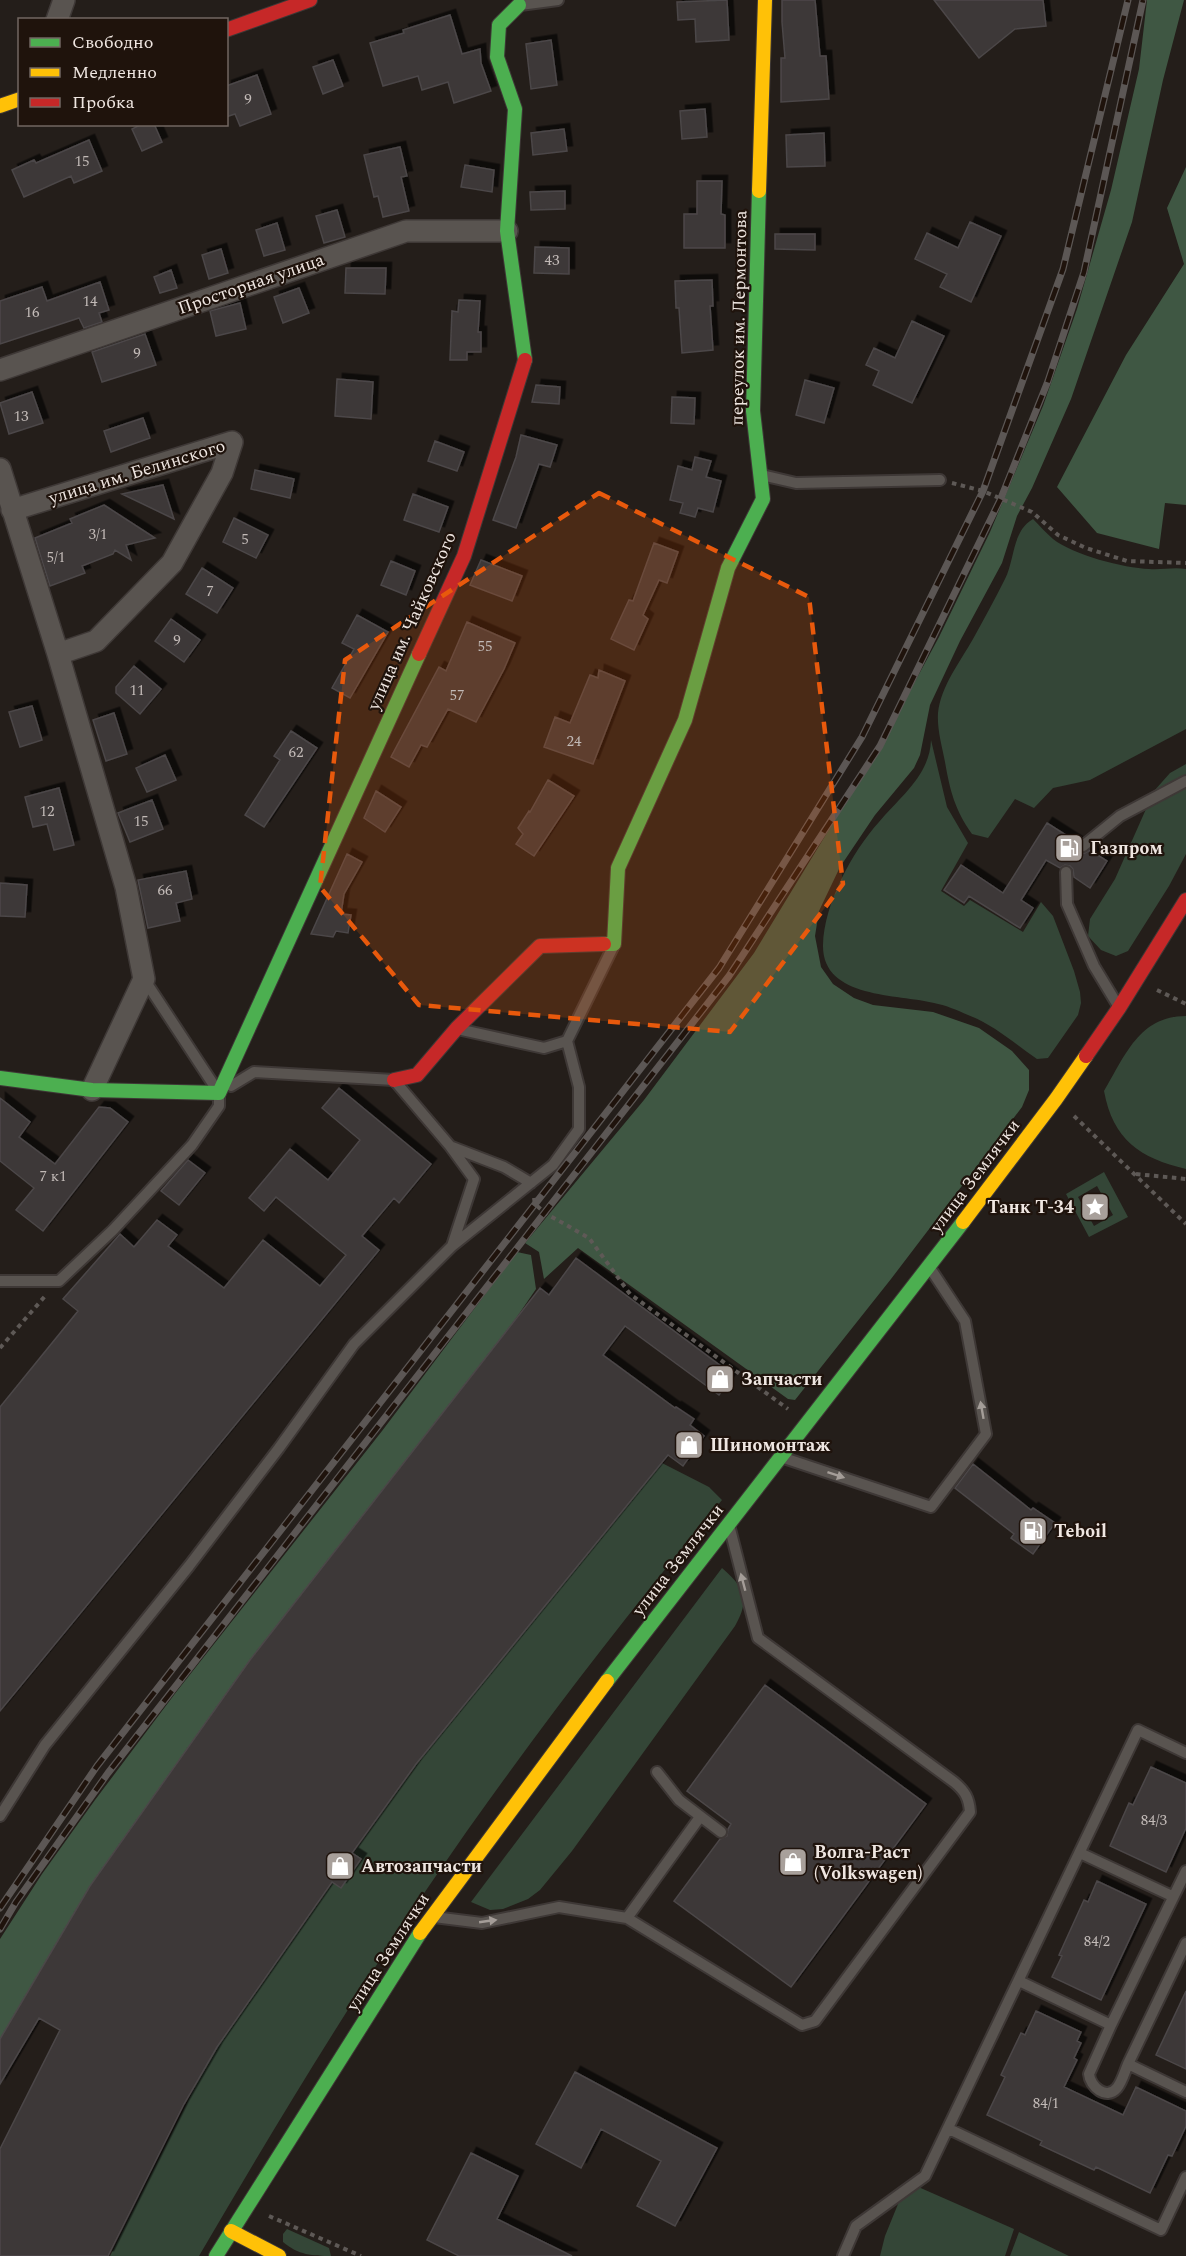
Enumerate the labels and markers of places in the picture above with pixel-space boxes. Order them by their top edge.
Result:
fuel station icon: Газпром [1053,832,1085,864]
place label: Газпром [1090,835,1163,862]
place icon: Танк Т-34 [1079,1191,1111,1223]
place label: Танк Т-34 [987,1194,1074,1221]
shop icon: Запчасти [704,1363,736,1395]
place label: Запчасти [741,1366,823,1393]
shop icon: Шиномонтаж [673,1429,705,1461]
place label: Шиномонтаж [710,1432,831,1459]
fuel station icon: Teboil [1017,1515,1049,1547]
place label: Teboil [1054,1518,1107,1545]
place label: Волга-Раст (Volkswagen) [814,1839,922,1887]
shop icon: Волга-Раст (Volkswagen) [777,1846,809,1878]
shop icon: Автозапчасти [324,1850,356,1882]
place label: Автозапчасти [361,1853,482,1880]

